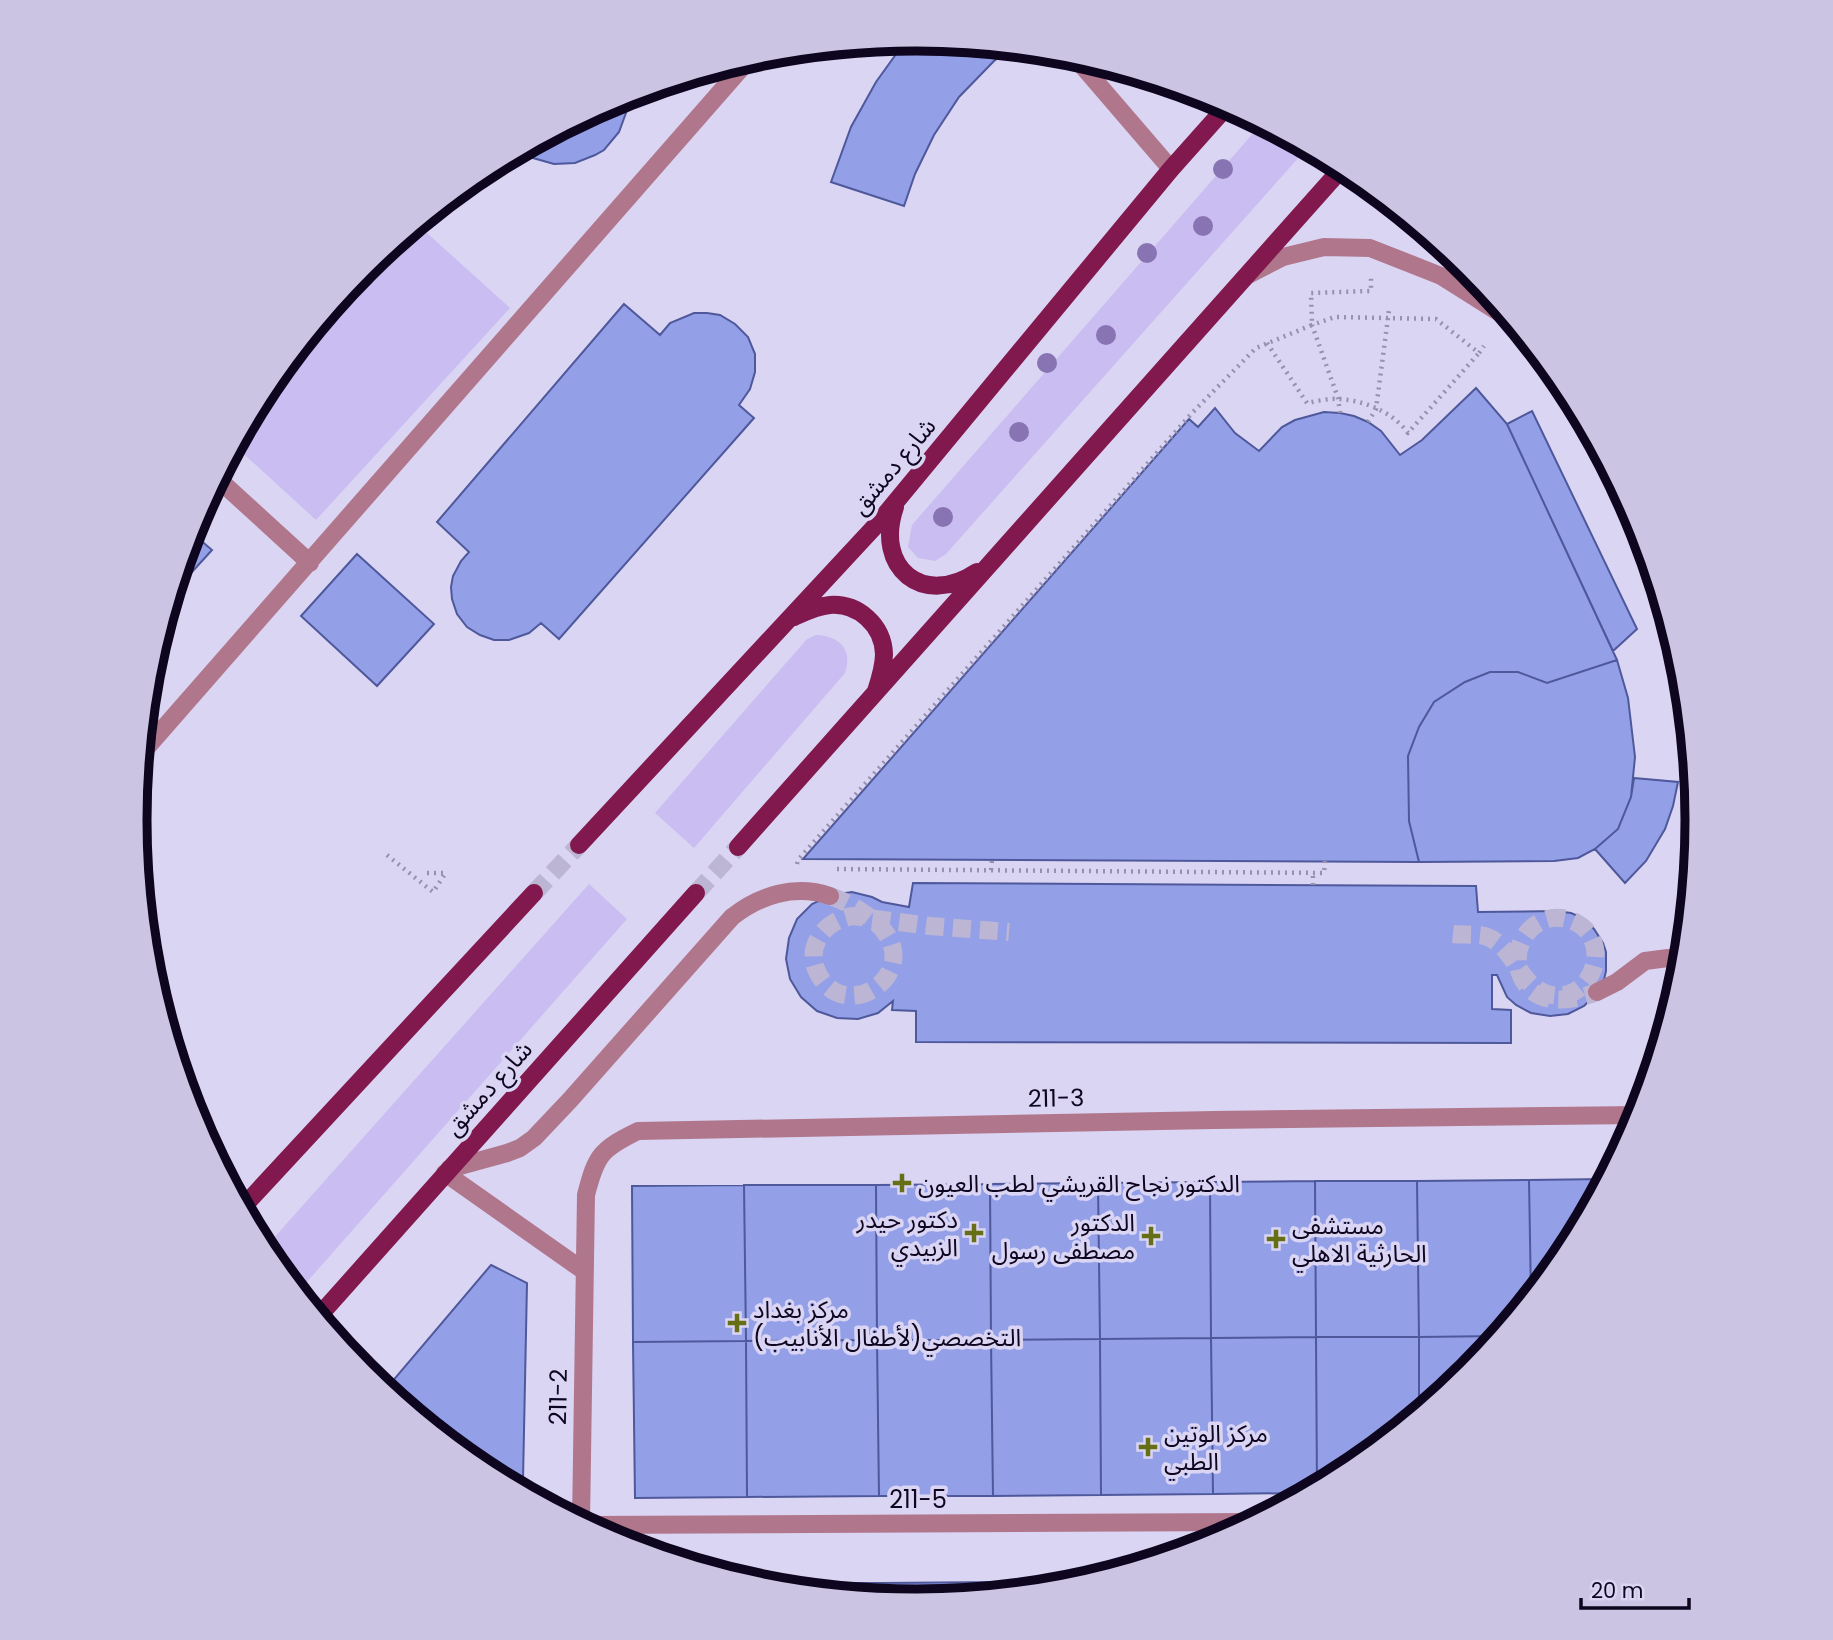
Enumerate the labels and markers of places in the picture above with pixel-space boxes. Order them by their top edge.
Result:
place label: الدكتور نجاح القريشي لطب العيون [918,1167,1240,1202]
marker: الدكتور نجاح القريشي لطب العيون [892,1173,912,1193]
place label: دكتور حيدر الزبيدي [856,1203,958,1266]
place label: الدكتور مصطفى رسول [992,1206,1135,1267]
place label: مستشفى الحارثية الاهلي [1292,1209,1427,1272]
marker: دكتور حيدر الزبيدي [964,1223,984,1243]
marker: الدكتور مصطفى رسول [1141,1226,1161,1246]
marker: مستشفى الحارثية الاهلي [1266,1229,1286,1249]
place label: مركز بغداد التخصصي(لأطفال الأنابيب) [753,1293,1021,1356]
marker: مركز بغداد التخصصي(لأطفال الأنابيب) [727,1313,747,1333]
place label: مركز الوتين الطبي [1164,1417,1268,1480]
marker: مركز الوتين الطبي [1138,1437,1158,1457]

